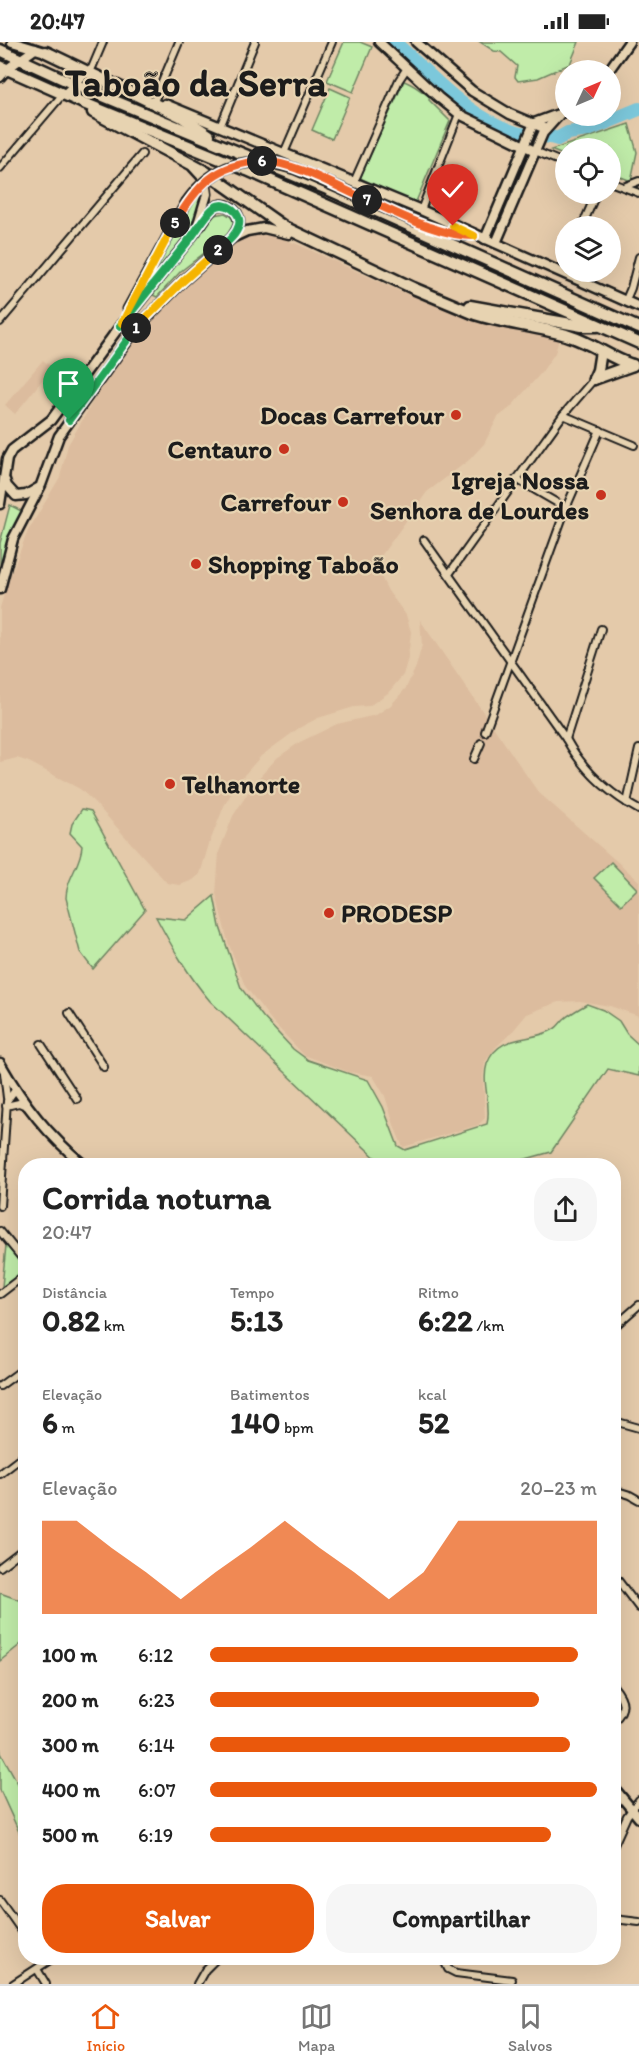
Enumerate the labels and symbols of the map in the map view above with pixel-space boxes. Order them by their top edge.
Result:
district label: Taboão da Serra [64,60,327,106]
north arrow [555,60,621,126]
pin: 6 [247,146,277,176]
pin [427,164,478,226]
pin: 7 [352,185,382,215]
pin: 5 [160,208,190,238]
pin: 2 [203,235,233,265]
pin: 1 [121,313,151,343]
pin [43,358,94,420]
place label: Docas Carrefour [260,399,445,431]
marker: Docas Carrefour [449,408,463,422]
place label: Centauro [168,433,272,465]
marker: Centauro [277,442,291,456]
place label: Igreja Nossa Senhora de Lourdes [370,464,589,526]
place label: Carrefour [220,486,332,518]
marker: Igreja Nossa Senhora de Lourdes [594,488,608,502]
marker: Carrefour [336,495,350,509]
place label: Shopping Taboão [208,548,399,580]
marker: Shopping Taboão [189,557,203,571]
place label: Telhanorte [181,768,300,800]
marker: Telhanorte [163,777,177,791]
place label: PRODESP [341,897,452,929]
marker: PRODESP [322,906,336,920]

